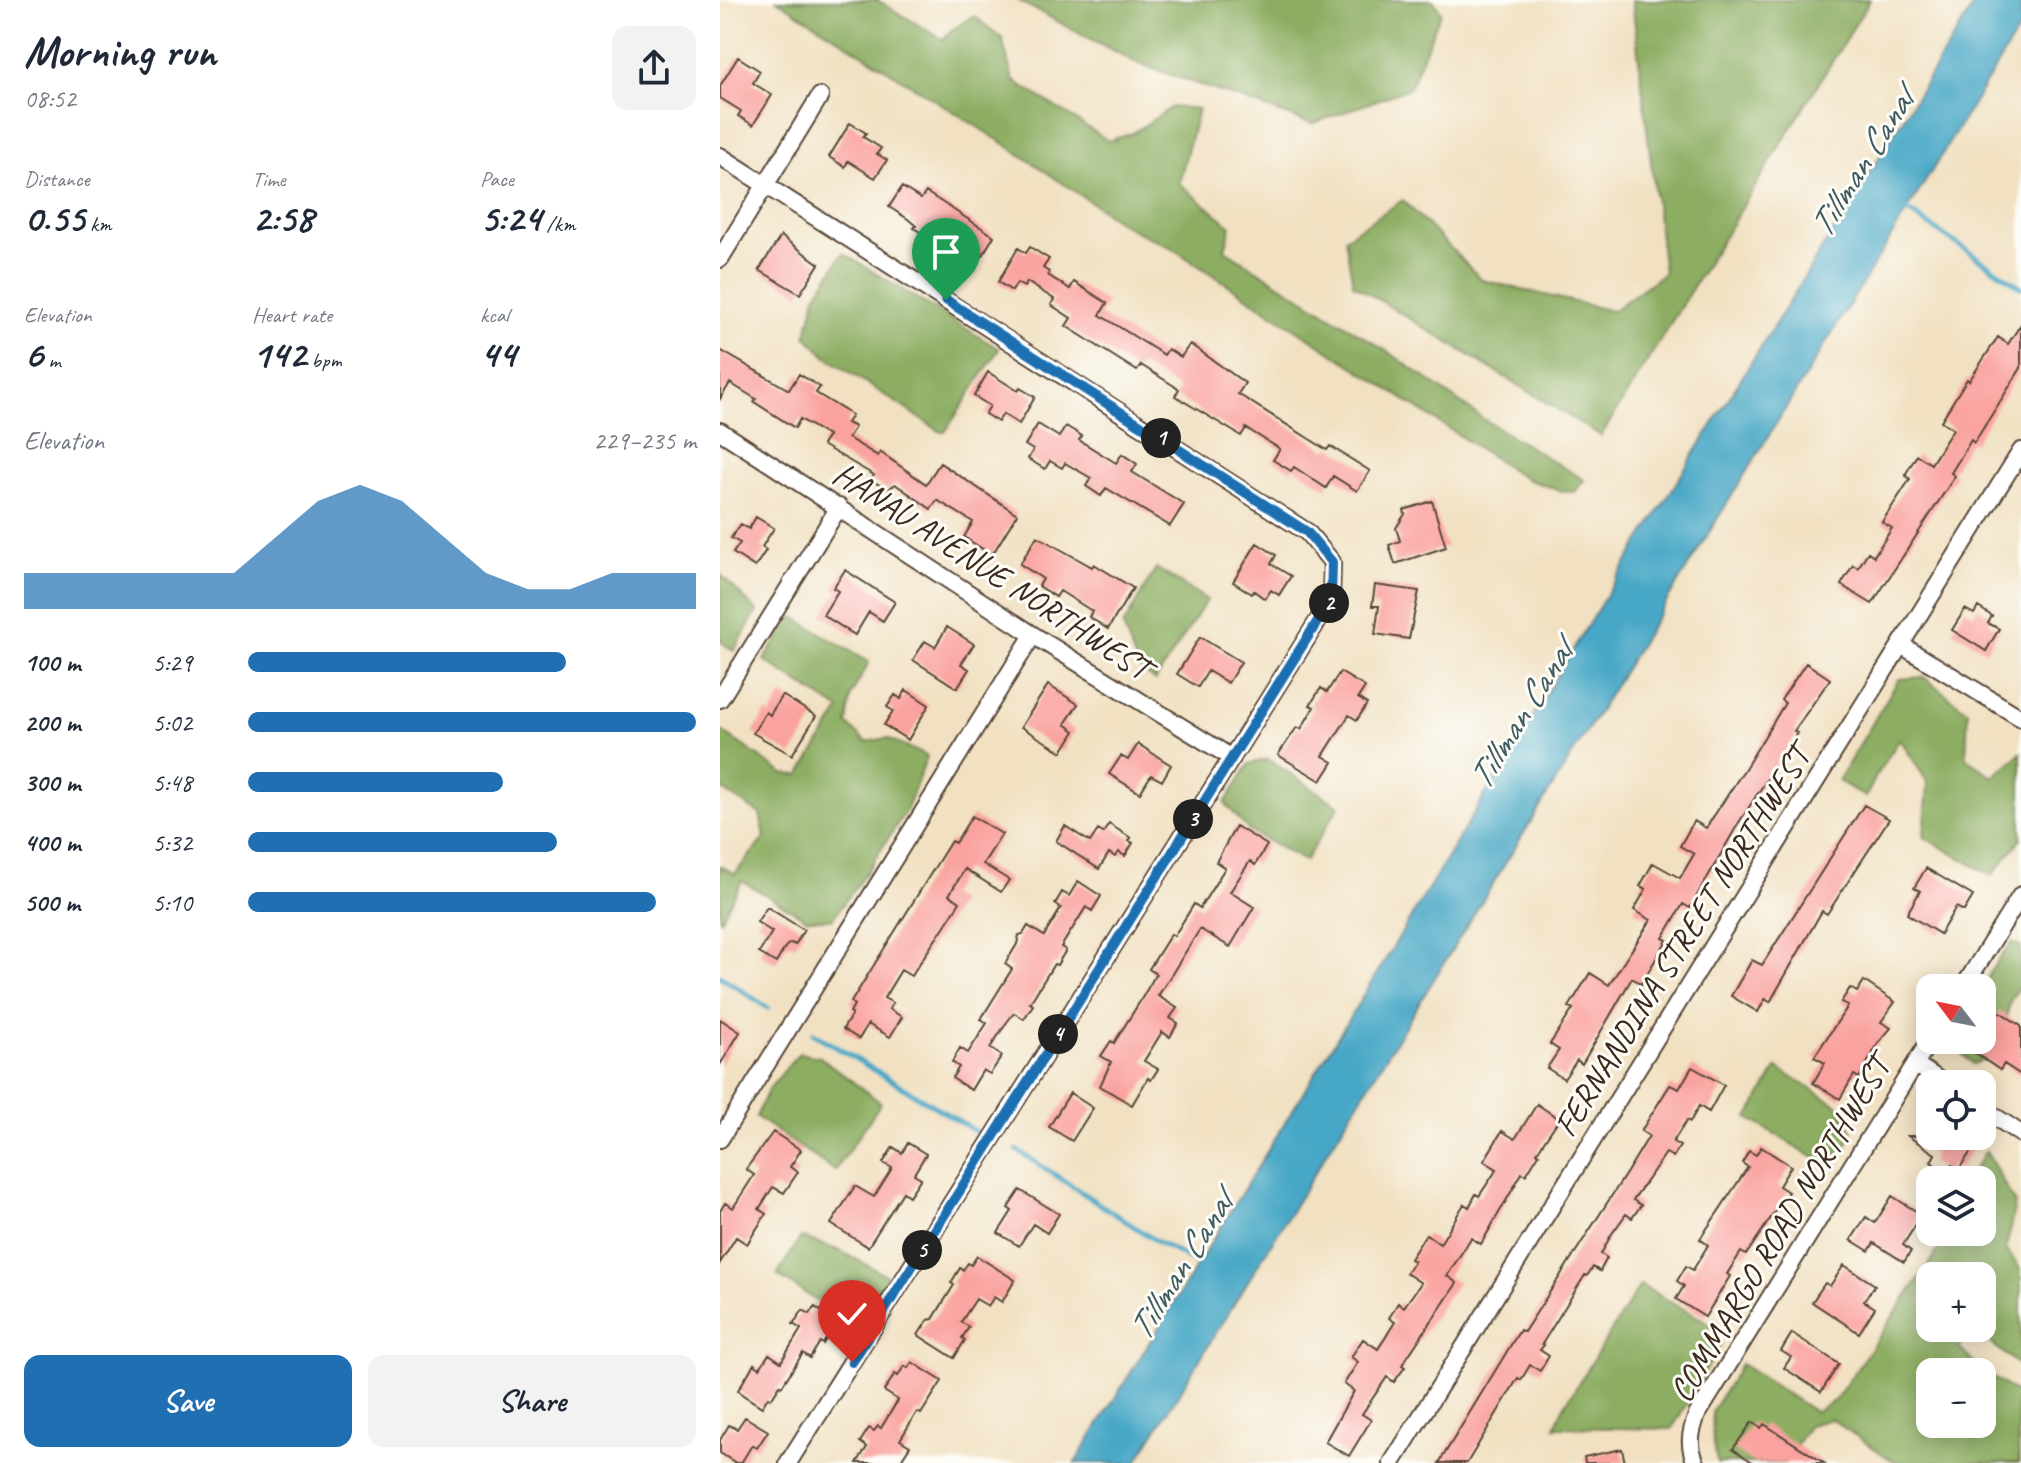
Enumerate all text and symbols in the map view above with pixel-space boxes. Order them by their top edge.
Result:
text: Morning run [24,24,216,79]
button: share [612,26,696,110]
water label: Tillman Canal [1798,72,1930,246]
text: 08:52 [24,82,76,115]
text: Distance [24,165,90,193]
text: Time [252,165,286,193]
text: Pace [480,165,514,193]
text: 0.55 [24,193,85,243]
text: 2:58 [252,193,313,243]
text: 5:24 [480,193,541,243]
text: km [85,210,111,238]
text: /km [541,210,575,238]
pin [912,218,980,300]
icon: arrive [924,230,968,274]
text: Elevation [24,301,92,329]
text: Heart rate [252,301,332,329]
text: kcal [480,301,509,329]
text: 6 [24,329,43,379]
text: 142 [252,329,306,379]
text: 44 [480,329,516,379]
text: m [43,346,61,374]
text: bpm [306,346,342,374]
pin: 1 [1141,418,1181,458]
text: Elevation [24,424,104,457]
text: 229–235 m [593,424,696,457]
text: 1 [1156,424,1166,452]
street label: HANAU AVENUE NORTHWEST [825,452,1165,694]
pin: 2 [1309,583,1349,623]
text: 2 [1324,589,1334,617]
water label: Tillman Canal [1457,624,1589,798]
text: 100 m [24,646,80,679]
text: 5:29 [152,646,192,679]
text: 200 m [24,706,80,739]
text: 5:02 [152,706,192,739]
street label: FERNANDINA STREET NORTHWEST [1543,731,1824,1144]
text: 300 m [24,766,80,799]
text: 5:48 [152,766,192,799]
pin: 3 [1173,799,1213,839]
text: 3 [1188,805,1198,833]
text: 400 m [24,826,80,859]
text: 5:32 [152,826,192,859]
text: 500 m [24,886,80,919]
text: 5:10 [152,886,192,919]
north arrow [1916,974,1996,1054]
map controls [1916,974,1996,1438]
pin: 4 [1038,1014,1078,1054]
text: 4 [1053,1020,1063,1048]
street label: COMMARGO ROAD NORTHWEST [1659,1042,1904,1410]
button: locate [1916,1070,1996,1150]
button: layers [1916,1166,1996,1246]
water label: Tillman Canal [1117,1175,1249,1349]
pin: 5 [902,1230,942,1270]
text: 5 [917,1236,927,1264]
button: + [1916,1262,1996,1342]
pin [818,1280,886,1362]
icon: check [830,1292,874,1336]
button: Save [24,1355,352,1447]
button: Share [368,1355,696,1447]
button: − [1916,1358,1996,1438]

